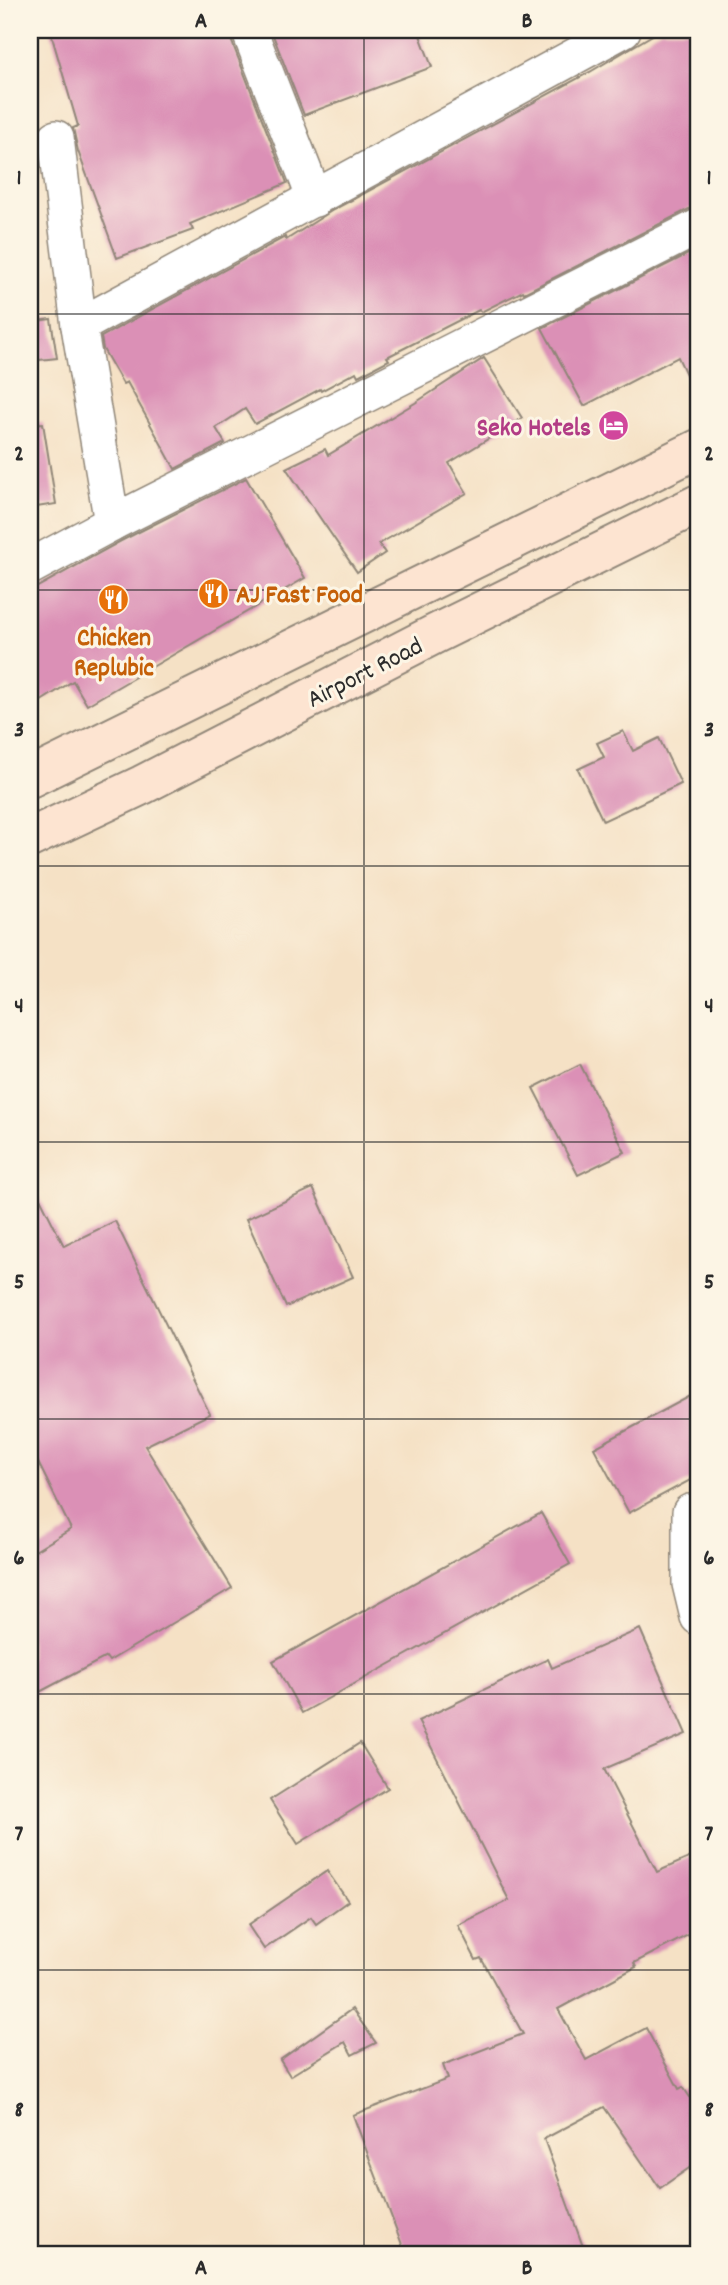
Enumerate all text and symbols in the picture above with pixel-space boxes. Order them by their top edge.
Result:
text: A [195,6,207,39]
text: B [522,6,533,39]
text: 1 [16,163,22,196]
text: 1 [706,163,712,196]
hotel icon: Seko Hotels [597,409,631,443]
place label: Seko Hotels [477,411,591,448]
text: 2 [14,439,24,472]
text: 2 [704,439,714,472]
restaurant icon: AJ Fast Food [196,576,230,610]
place label: AJ Fast Food [236,578,363,615]
restaurant icon: Chicken Replubic [97,583,131,617]
place label: Chicken Replubic [74,621,154,688]
street label: Airport Road [301,629,430,719]
text: 3 [14,715,24,748]
text: 3 [704,715,714,748]
text: 4 [14,991,24,1024]
text: 4 [704,991,714,1024]
text: 5 [14,1267,24,1300]
text: 5 [704,1267,714,1300]
text: 6 [13,1543,25,1576]
text: 6 [703,1543,715,1576]
text: 7 [15,1819,24,1852]
text: 7 [705,1819,714,1852]
text: 8 [14,2095,24,2128]
text: 8 [704,2095,714,2128]
text: A [195,2253,207,2285]
text: B [522,2253,533,2285]

